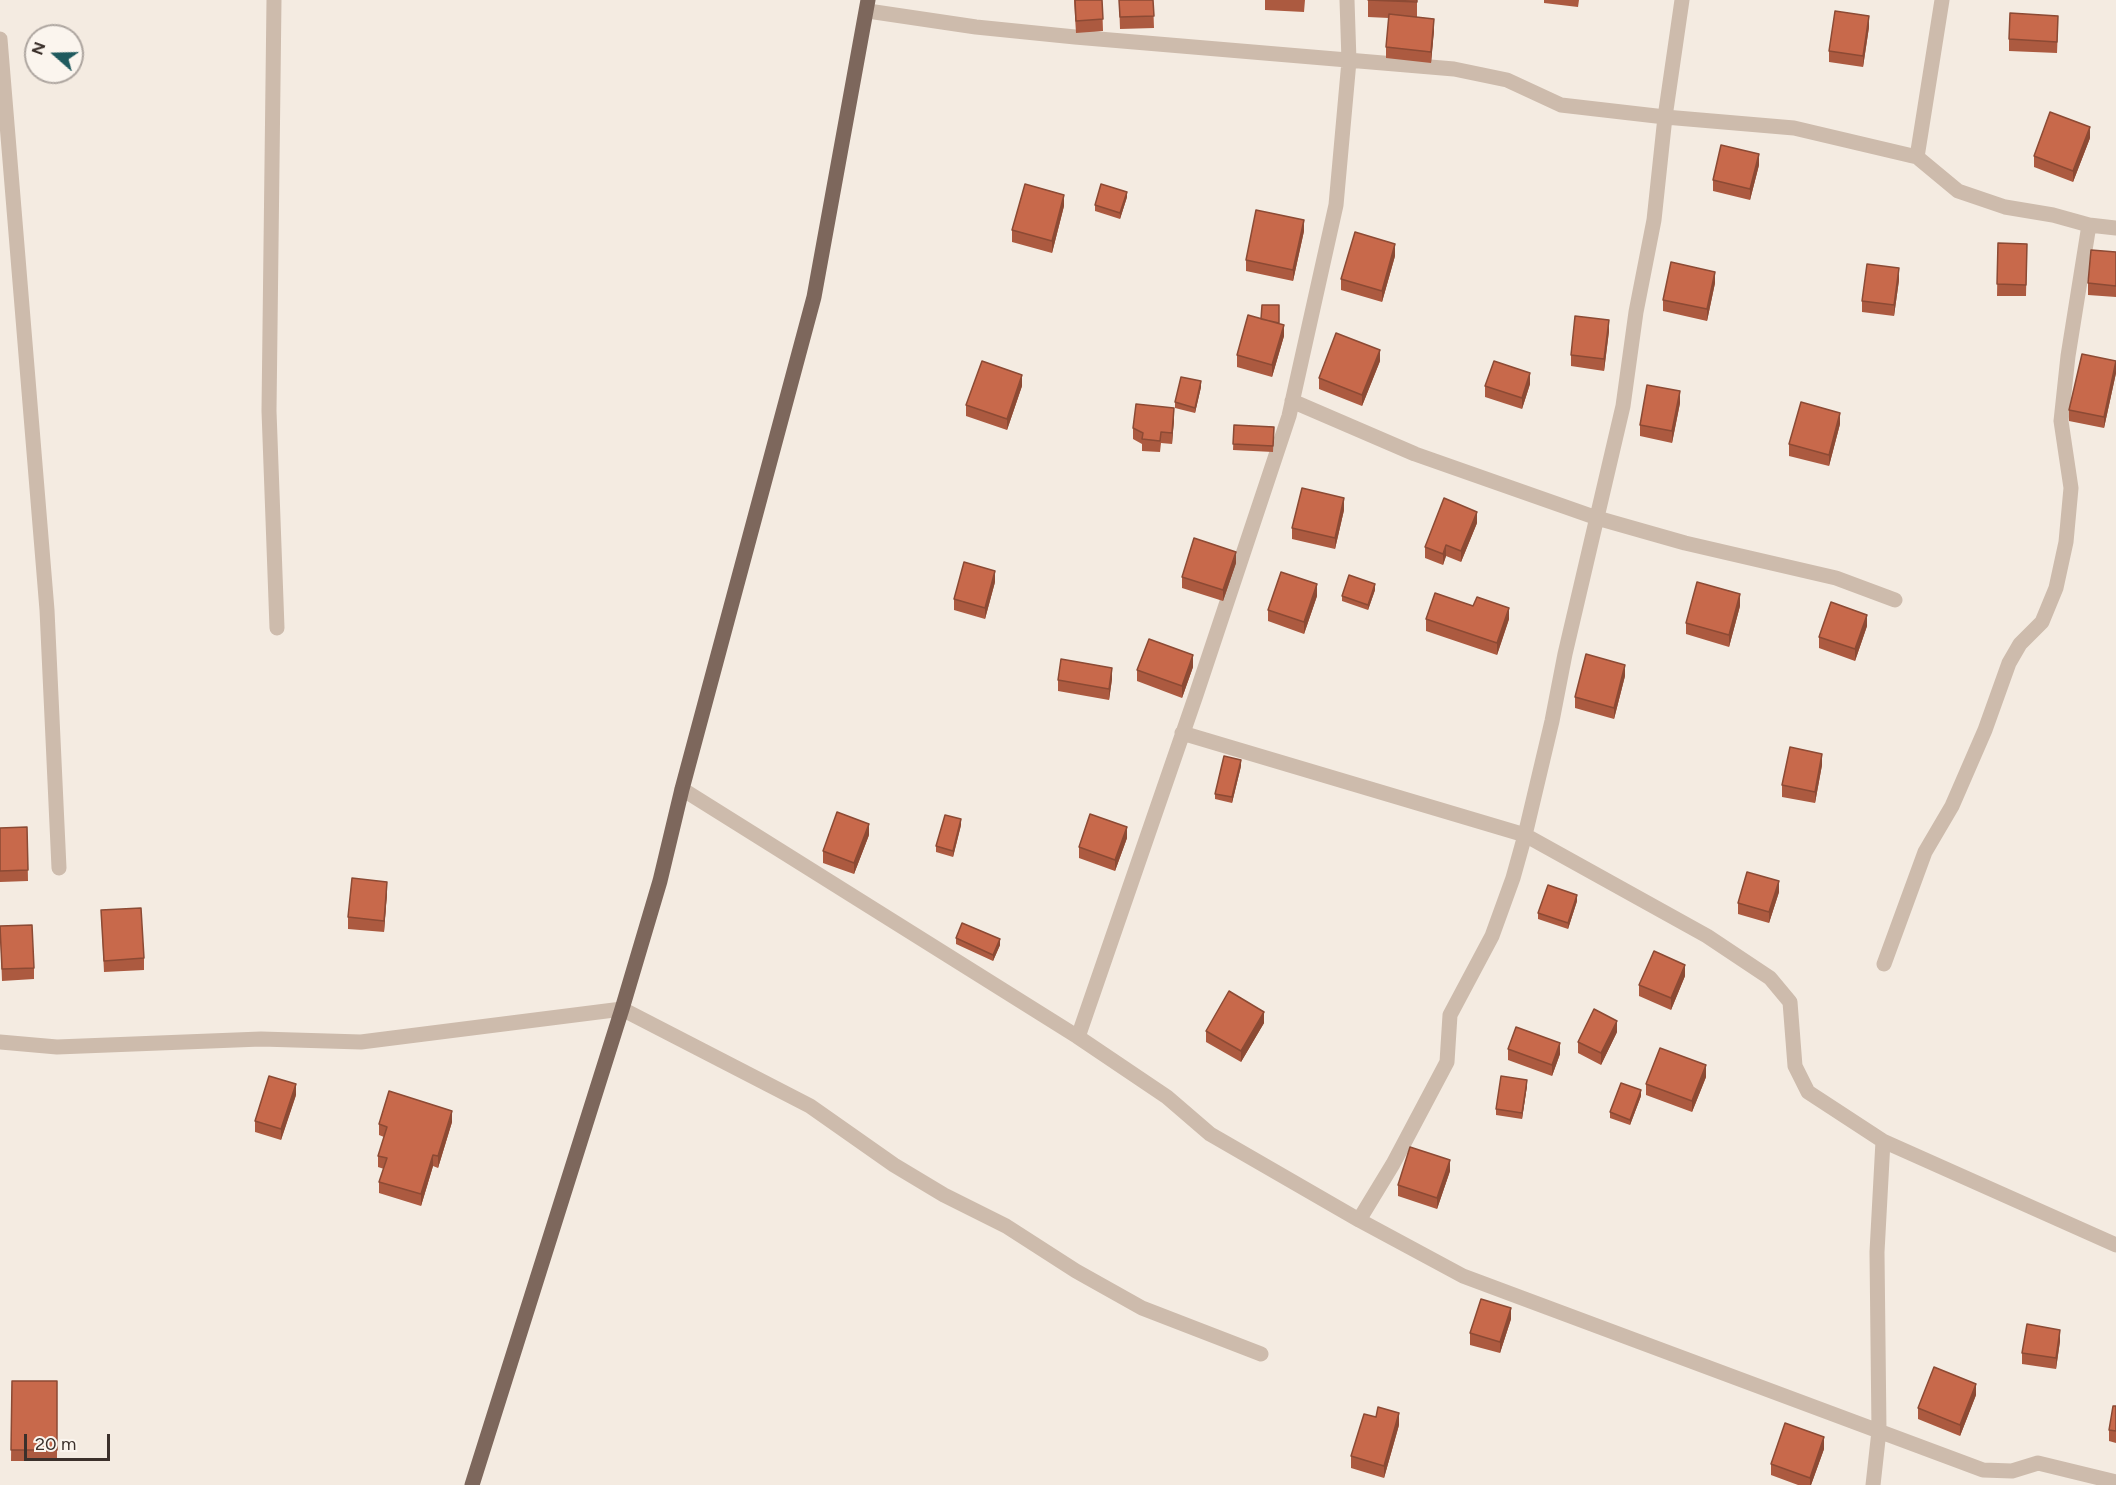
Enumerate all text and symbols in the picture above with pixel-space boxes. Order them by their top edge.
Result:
north arrow [24,24,84,84]
text: N [27,39,50,57]
scale bar [27,1422,112,1460]
text: 20 m [35,1433,76,1455]

